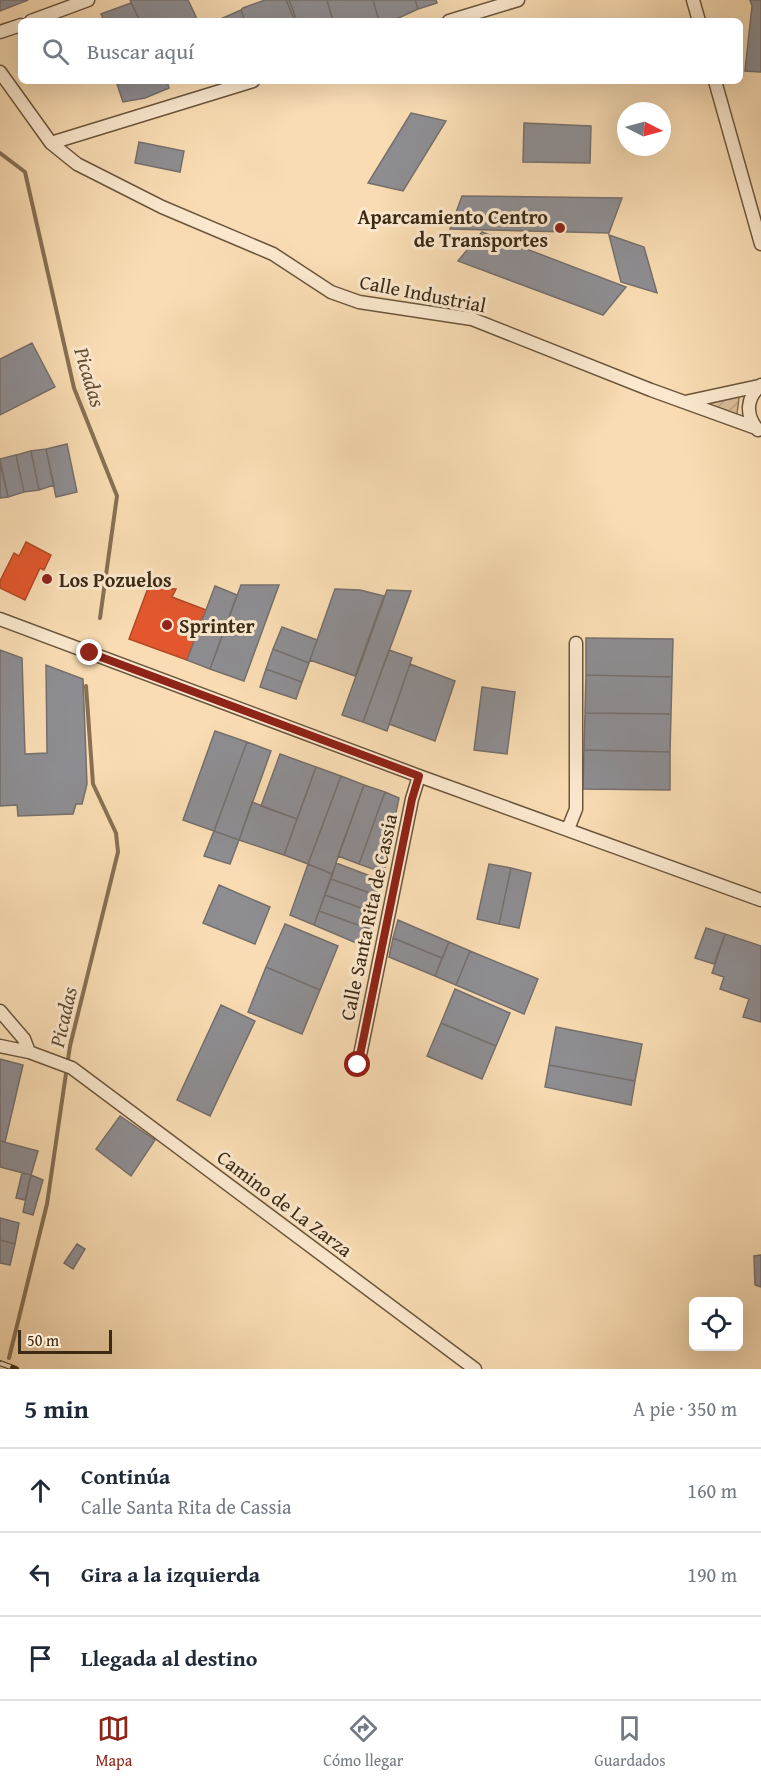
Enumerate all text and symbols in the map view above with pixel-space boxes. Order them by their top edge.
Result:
search box [18,18,743,84]
icon: search [39,35,72,68]
text: Buscar aquí [87,35,194,67]
north arrow [617,102,671,156]
place label: Aparcamiento Centro de Transportes [358,202,548,254]
marker: Aparcamiento Centro de Transportes [553,221,567,235]
street label: Calle Industrial [357,267,489,320]
water label: Picadas [66,342,114,411]
place label: Los Pozuelos [59,565,172,594]
marker: Los Pozuelos [40,572,54,586]
place label: Sprinter [179,611,255,640]
marker: Sprinter [160,618,174,632]
route end [76,639,102,665]
street label: Calle Santa Rita de Cassia [332,811,404,1023]
water label: Picadas [41,983,85,1051]
route start [344,1051,370,1077]
street label: Camino de La Zarza [211,1142,359,1264]
map controls [689,1297,743,1351]
button: locate [689,1297,743,1351]
scale bar [18,1327,112,1354]
text: 50 m [27,1328,59,1352]
text: 5 min [24,1389,89,1428]
text: A pie · 350 m [633,1394,737,1423]
text: Continúa [81,1460,170,1492]
icon: ahead [24,1474,57,1507]
text: 160 m [687,1476,737,1505]
text: Calle Santa Rita de Cassia [81,1492,292,1521]
icon: left [24,1558,57,1591]
text: Gira a la izquierda [81,1558,260,1590]
text: 190 m [687,1560,737,1589]
icon: arrive [24,1642,57,1675]
text: Llegada al destino [81,1642,257,1674]
tab: Mapa [95,1712,132,1772]
tab: Cómo llegar [323,1712,403,1772]
tab: Guardados [594,1712,666,1772]

